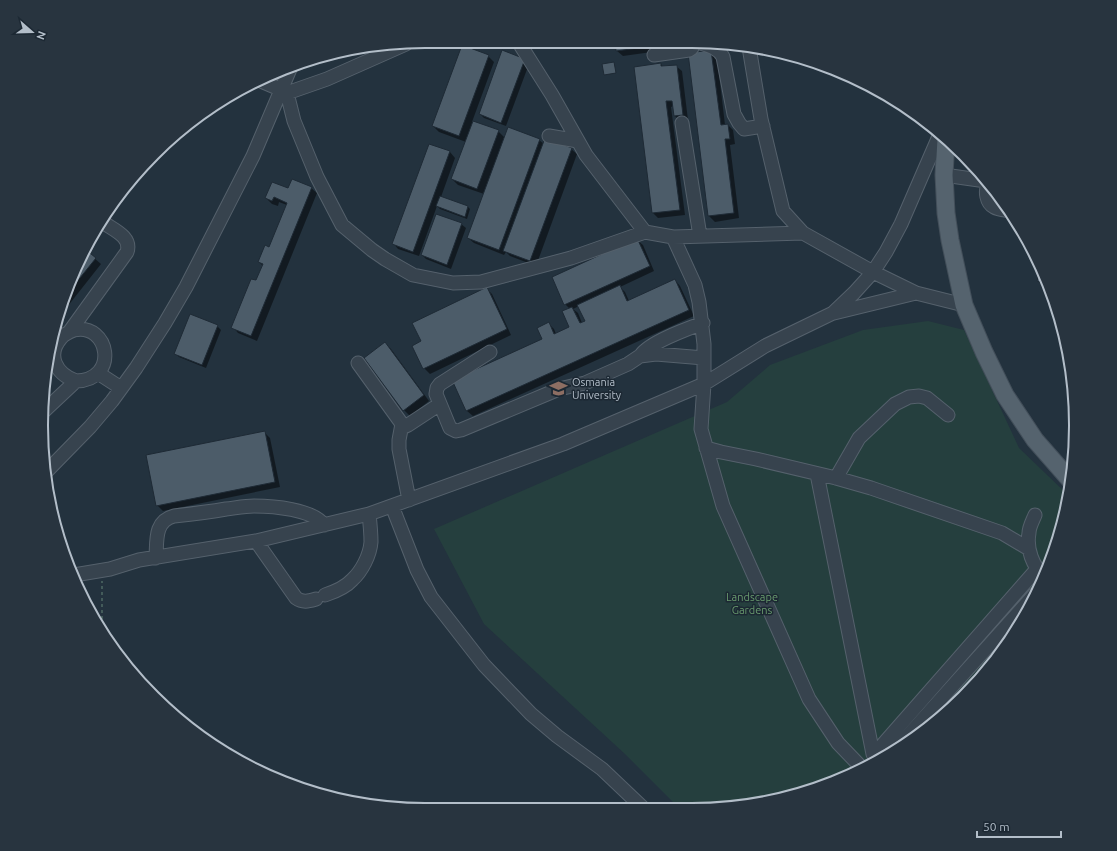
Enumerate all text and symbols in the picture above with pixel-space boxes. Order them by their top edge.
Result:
north arrow [12,12,52,52]
text: N [34,30,48,41]
place label: Osmania University [572,376,622,401]
school or university icon: Osmania University [549,378,569,398]
park label: Landscape Gardens [726,591,778,616]
scale bar [977,813,1061,839]
text: 50 m [983,820,1010,833]

